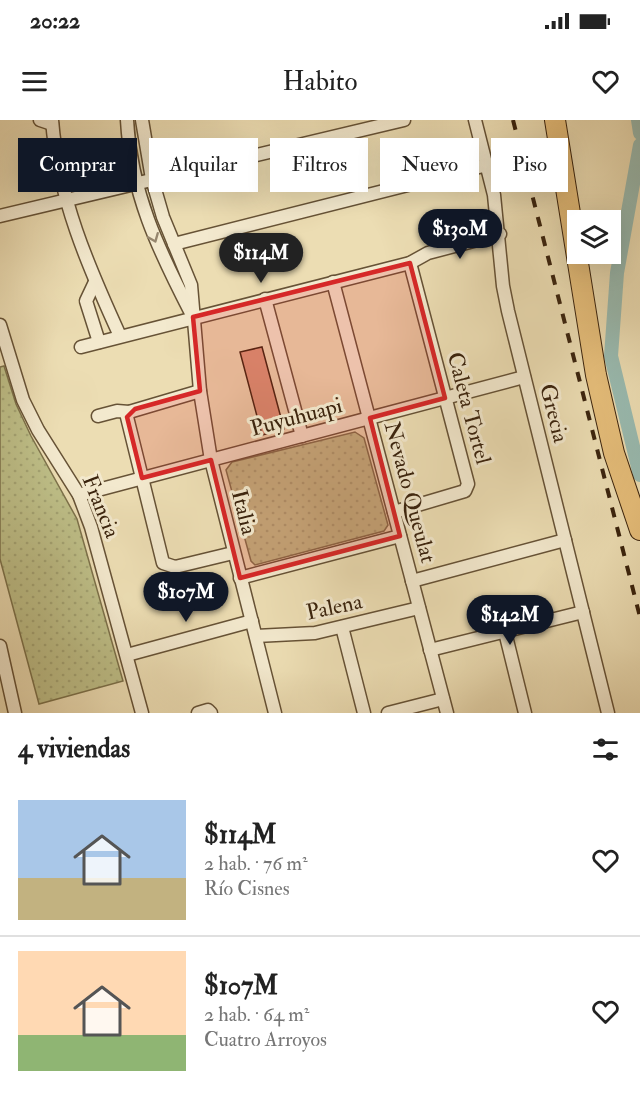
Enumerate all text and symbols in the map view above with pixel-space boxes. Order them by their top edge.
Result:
text: 20:22 [30,7,80,35]
icon: menu [18,65,51,98]
text: Habito [282,65,358,98]
icon: heart [589,65,622,98]
chip: Comprar [18,138,137,192]
chip: Alquilar [149,138,258,192]
chip: Filtros [270,138,368,192]
chip: Nuevo [380,138,479,192]
chip: Piso [491,138,568,192]
pin: $130M [418,209,502,260]
map controls [567,210,621,264]
button: layers [567,210,621,264]
text: $130M [432,216,488,241]
one-way arrow [147,232,159,243]
pin: $114M [219,233,303,284]
text: $114M [233,240,289,265]
street label: Caleta Tortel [441,349,498,468]
street label: Grecia [533,381,575,446]
street label: Puyuhuapi [247,391,346,444]
street label: Nevado Queulat [378,418,442,566]
street label: Francia [76,471,127,543]
street label: Italia [225,487,263,539]
pin: $107M [144,572,228,623]
text: $107M [157,579,215,604]
street label: Palena [304,587,366,627]
pin: $142M [468,595,552,646]
text: $142M [481,602,539,627]
text: 4 viviendas [18,733,130,765]
icon: filters [589,733,622,766]
text: $114M [204,819,276,851]
icon: home [66,824,138,896]
icon: heart [589,844,622,877]
text: 2 hab. · 76 m² [204,851,308,876]
text: Río Cisnes [204,876,290,901]
text: $107M [204,970,278,1002]
icon: home [66,975,138,1047]
icon: heart [589,995,622,1028]
text: 2 hab. · 64 m² [204,1002,309,1027]
text: Cuatro Arroyos [204,1027,327,1052]

